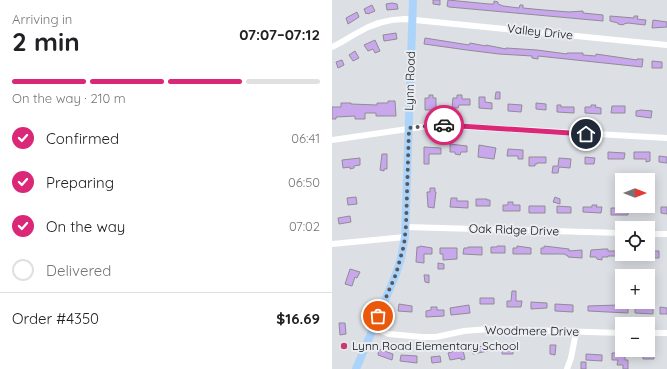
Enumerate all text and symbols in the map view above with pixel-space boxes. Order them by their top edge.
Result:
text: Arriving in [12,11,72,27]
street label: Valley Drive [506,21,574,42]
text: 2 min [12,25,80,58]
text: 07:07–07:12 [239,25,320,44]
street label: Lynn Road [401,51,418,111]
text: On the way · 210 m [12,90,126,106]
courier [424,105,464,145]
icon: car [433,114,455,136]
pin [569,117,603,151]
icon: home [575,123,597,145]
icon: check [12,127,34,149]
text: Confirmed [46,129,119,148]
text: 06:41 [291,130,320,146]
icon: check [12,171,34,193]
text: Preparing [46,173,114,192]
north arrow [615,173,655,213]
map controls [615,173,655,357]
text: 06:50 [288,174,320,190]
icon: check [12,215,34,237]
text: On the way [46,217,125,236]
text: 07:02 [289,218,320,234]
street label: Oak Ridge Drive [469,220,560,239]
button: locate [615,221,655,261]
text: Delivered [46,261,111,280]
button: + [615,269,655,309]
pin [361,299,395,333]
icon: bag [367,305,389,327]
text: Order #4350 [12,309,99,328]
text: $16.69 [276,309,320,328]
button: − [615,317,655,357]
street label: Woodmere Drive [485,322,579,339]
place label: Lynn Road Elementary School [352,338,519,353]
marker: Lynn Road Elementary School [339,341,349,351]

